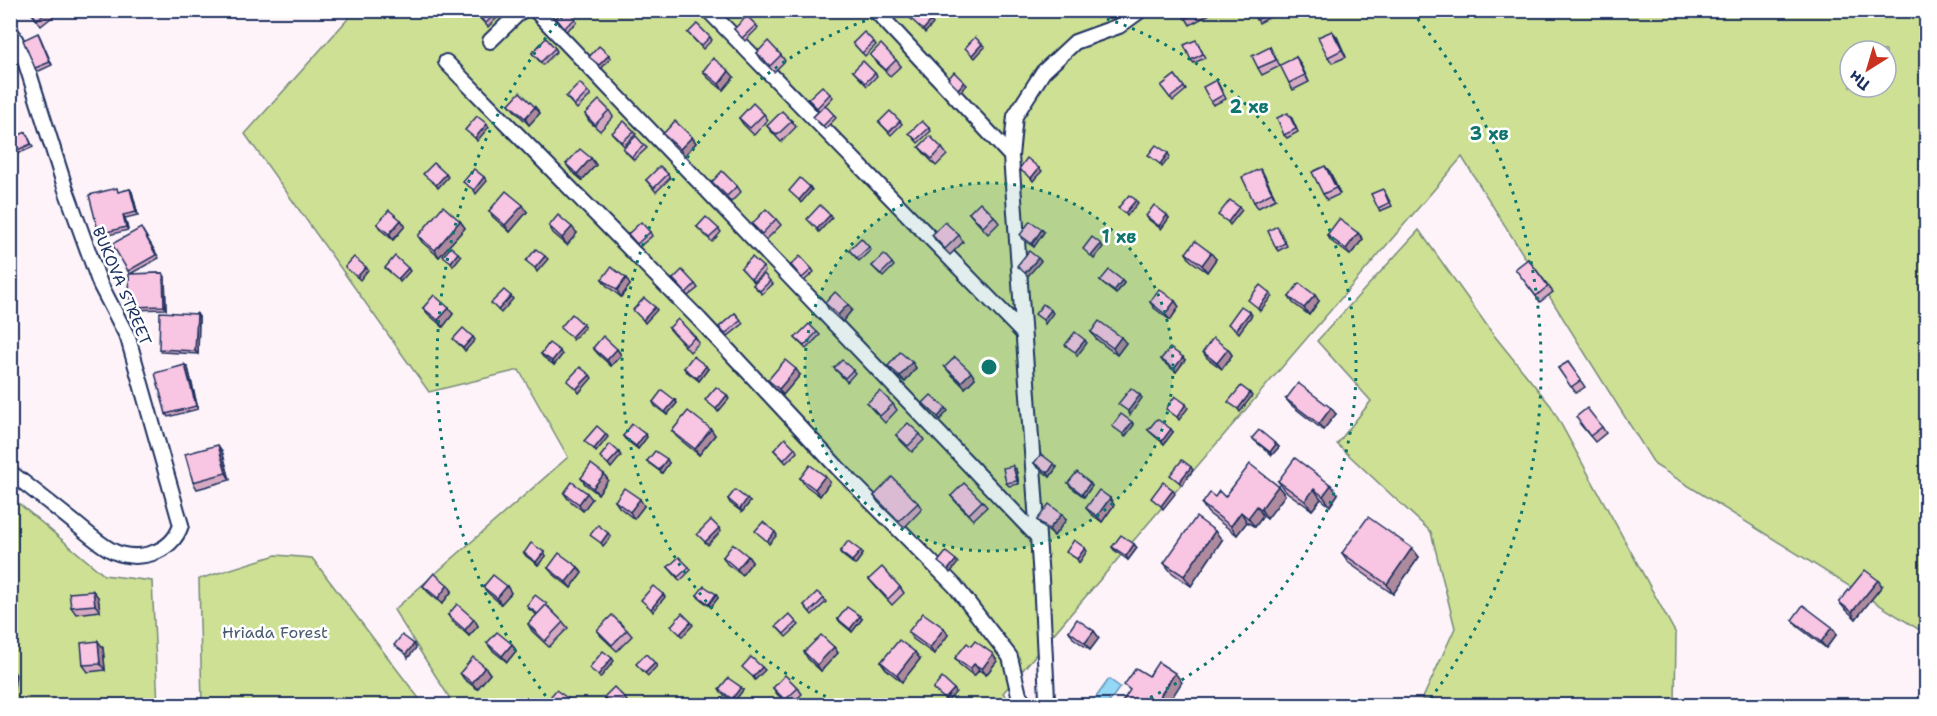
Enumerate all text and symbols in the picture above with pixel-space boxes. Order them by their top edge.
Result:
north arrow [1838,39,1898,99]
text: Пн [1845,66,1874,95]
text: 2 хв [1229,95,1269,119]
text: 3 хв [1469,122,1509,146]
street label: BUKOVA STREET [88,224,156,349]
text: 1 хв [1102,225,1136,249]
centre of rings [979,357,999,377]
park label: Hriada Forest [222,622,328,643]

